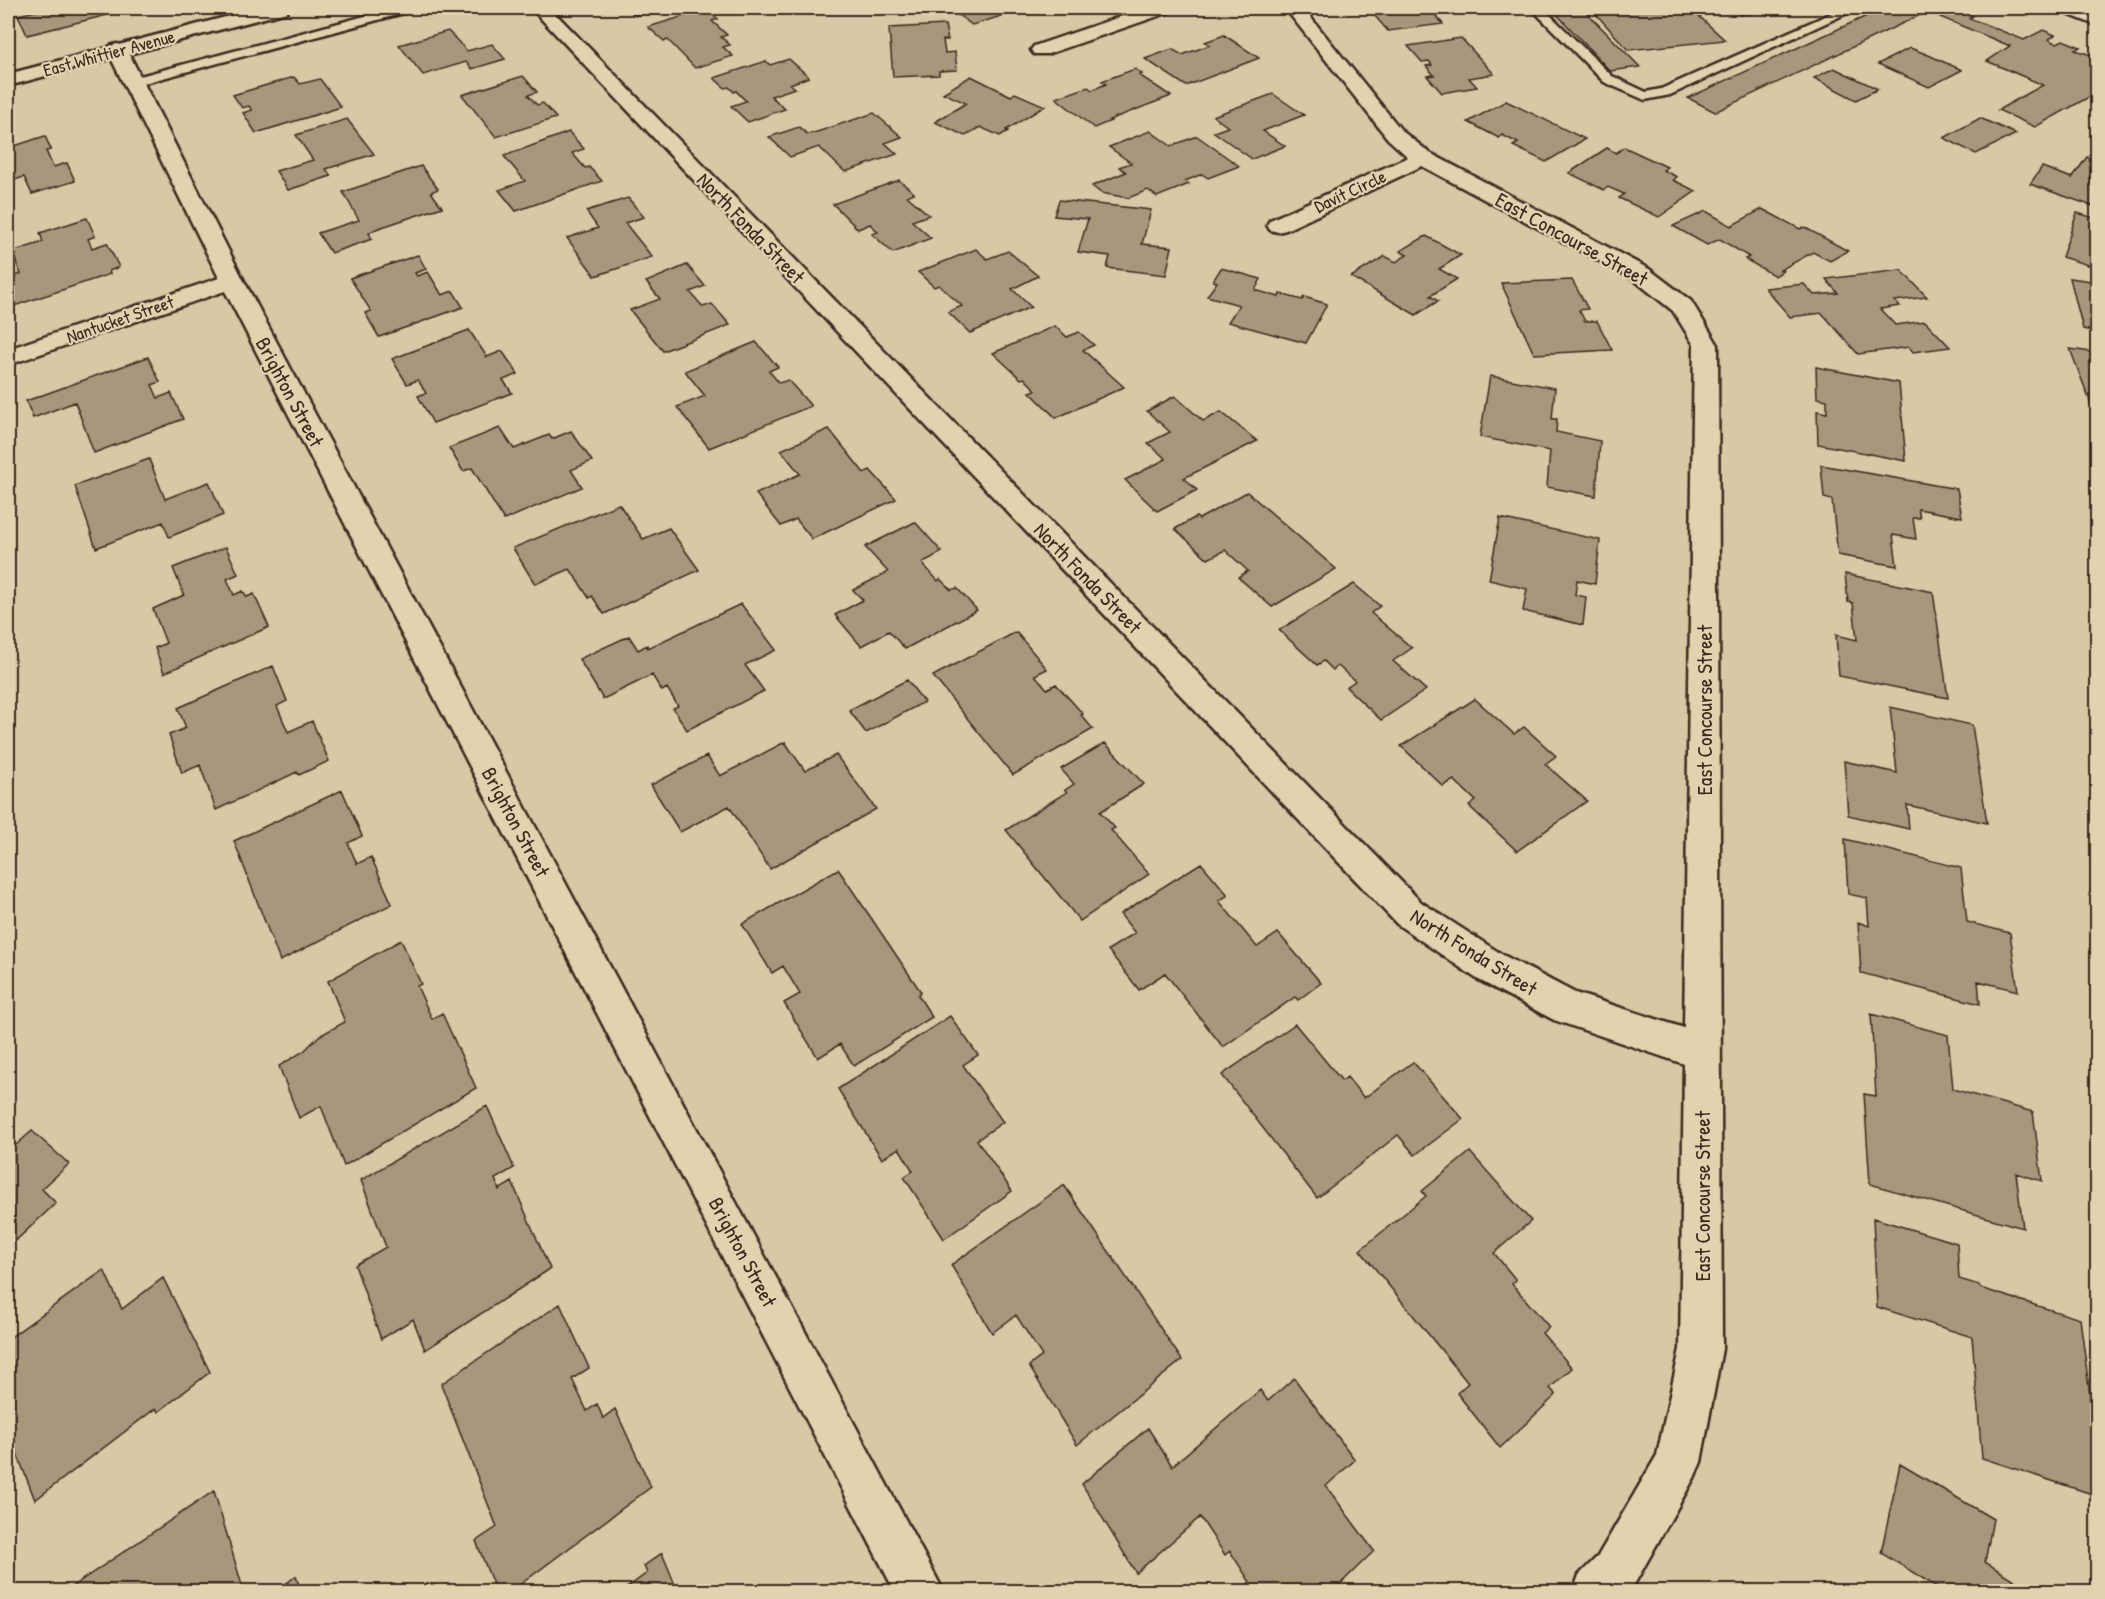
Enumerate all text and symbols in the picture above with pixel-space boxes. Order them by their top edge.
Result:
street label: East Whittier Avenue [40,23,178,83]
street label: Davit Circle [1310,163,1390,219]
street label: North Fonda Street [690,166,812,291]
street label: East Concourse Street [1490,185,1654,293]
street label: Nantucket Street [63,289,178,349]
street label: Brighton Street [249,332,331,453]
street label: North Fonda Street [1027,516,1149,641]
street label: East Concourse Street [1690,624,1719,795]
street label: Brighton Street [475,762,557,883]
street label: North Fonda Street [1405,901,1544,1003]
street label: East Concourse Street [1688,1110,1717,1281]
street label: Brighton Street [702,1192,784,1313]

